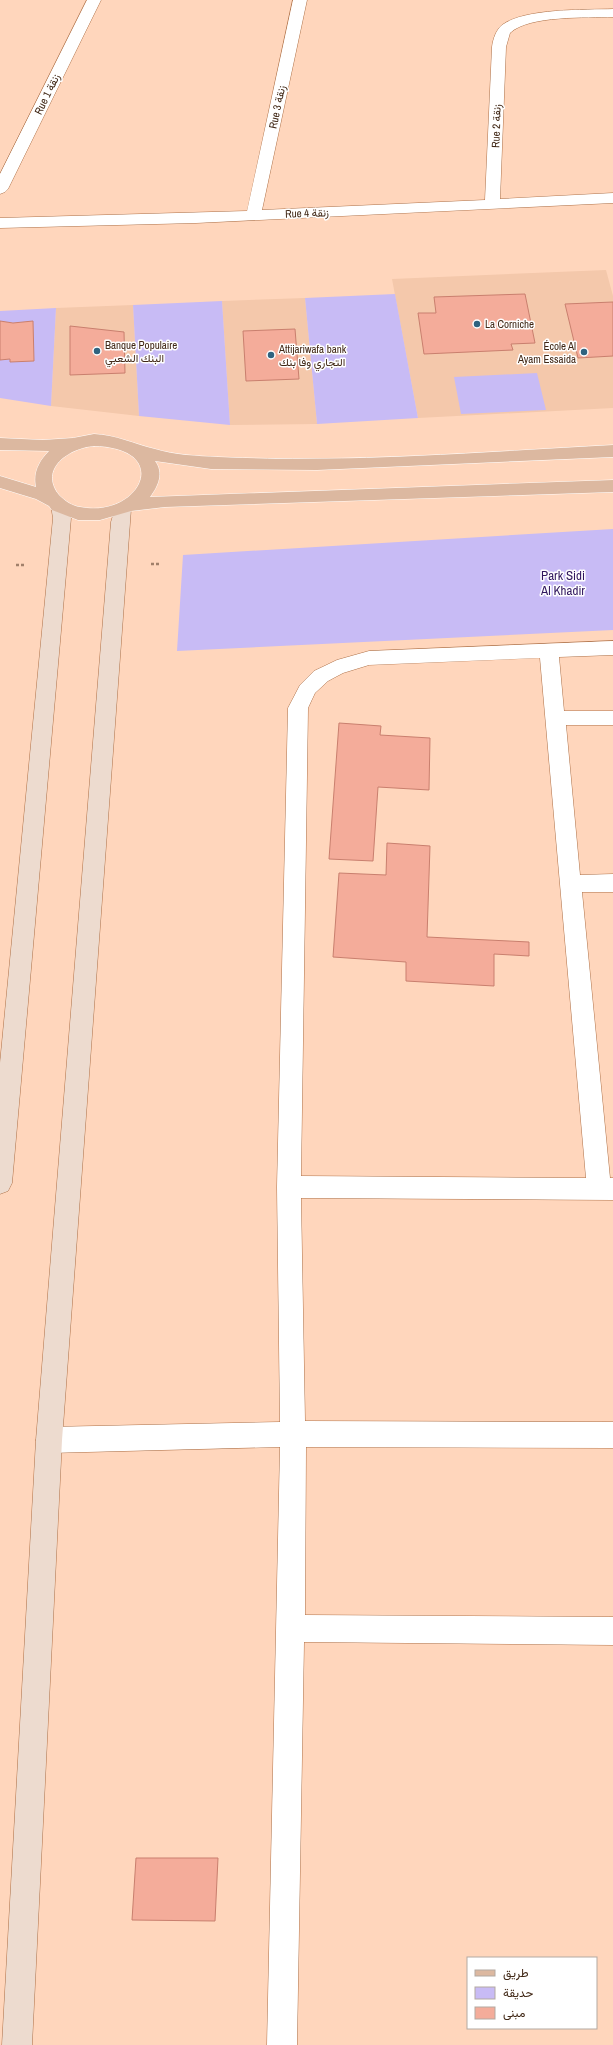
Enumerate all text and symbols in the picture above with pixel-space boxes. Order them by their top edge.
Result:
street label: Rue 1 زنقة [31,71,63,117]
street label: Rue 3 زنقة [266,84,288,130]
street label: Rue 2 زنقة [488,104,504,148]
street label: Rue 4 زنقة [285,205,329,221]
place label: La Corniche [485,317,534,331]
marker: La Corniche [472,319,482,329]
place label: Banque Populaire البنك الشعبي [105,338,177,368]
place label: École Al Ayam Essaida [517,339,576,366]
place label: Attijariwafa bank التجاري وفا بنك [278,342,347,372]
marker: Banque Populaire البنك الشعبي [92,346,102,356]
marker: École Al Ayam Essaida [579,347,589,357]
marker: Attijariwafa bank التجاري وفا بنك [266,350,276,360]
park label: Park Sidi Al Khadir [540,567,585,599]
legend [467,1957,597,2029]
text: طريق [503,1965,529,1981]
text: حديقة [503,1985,533,2001]
text: مبنى [503,2005,525,2021]

